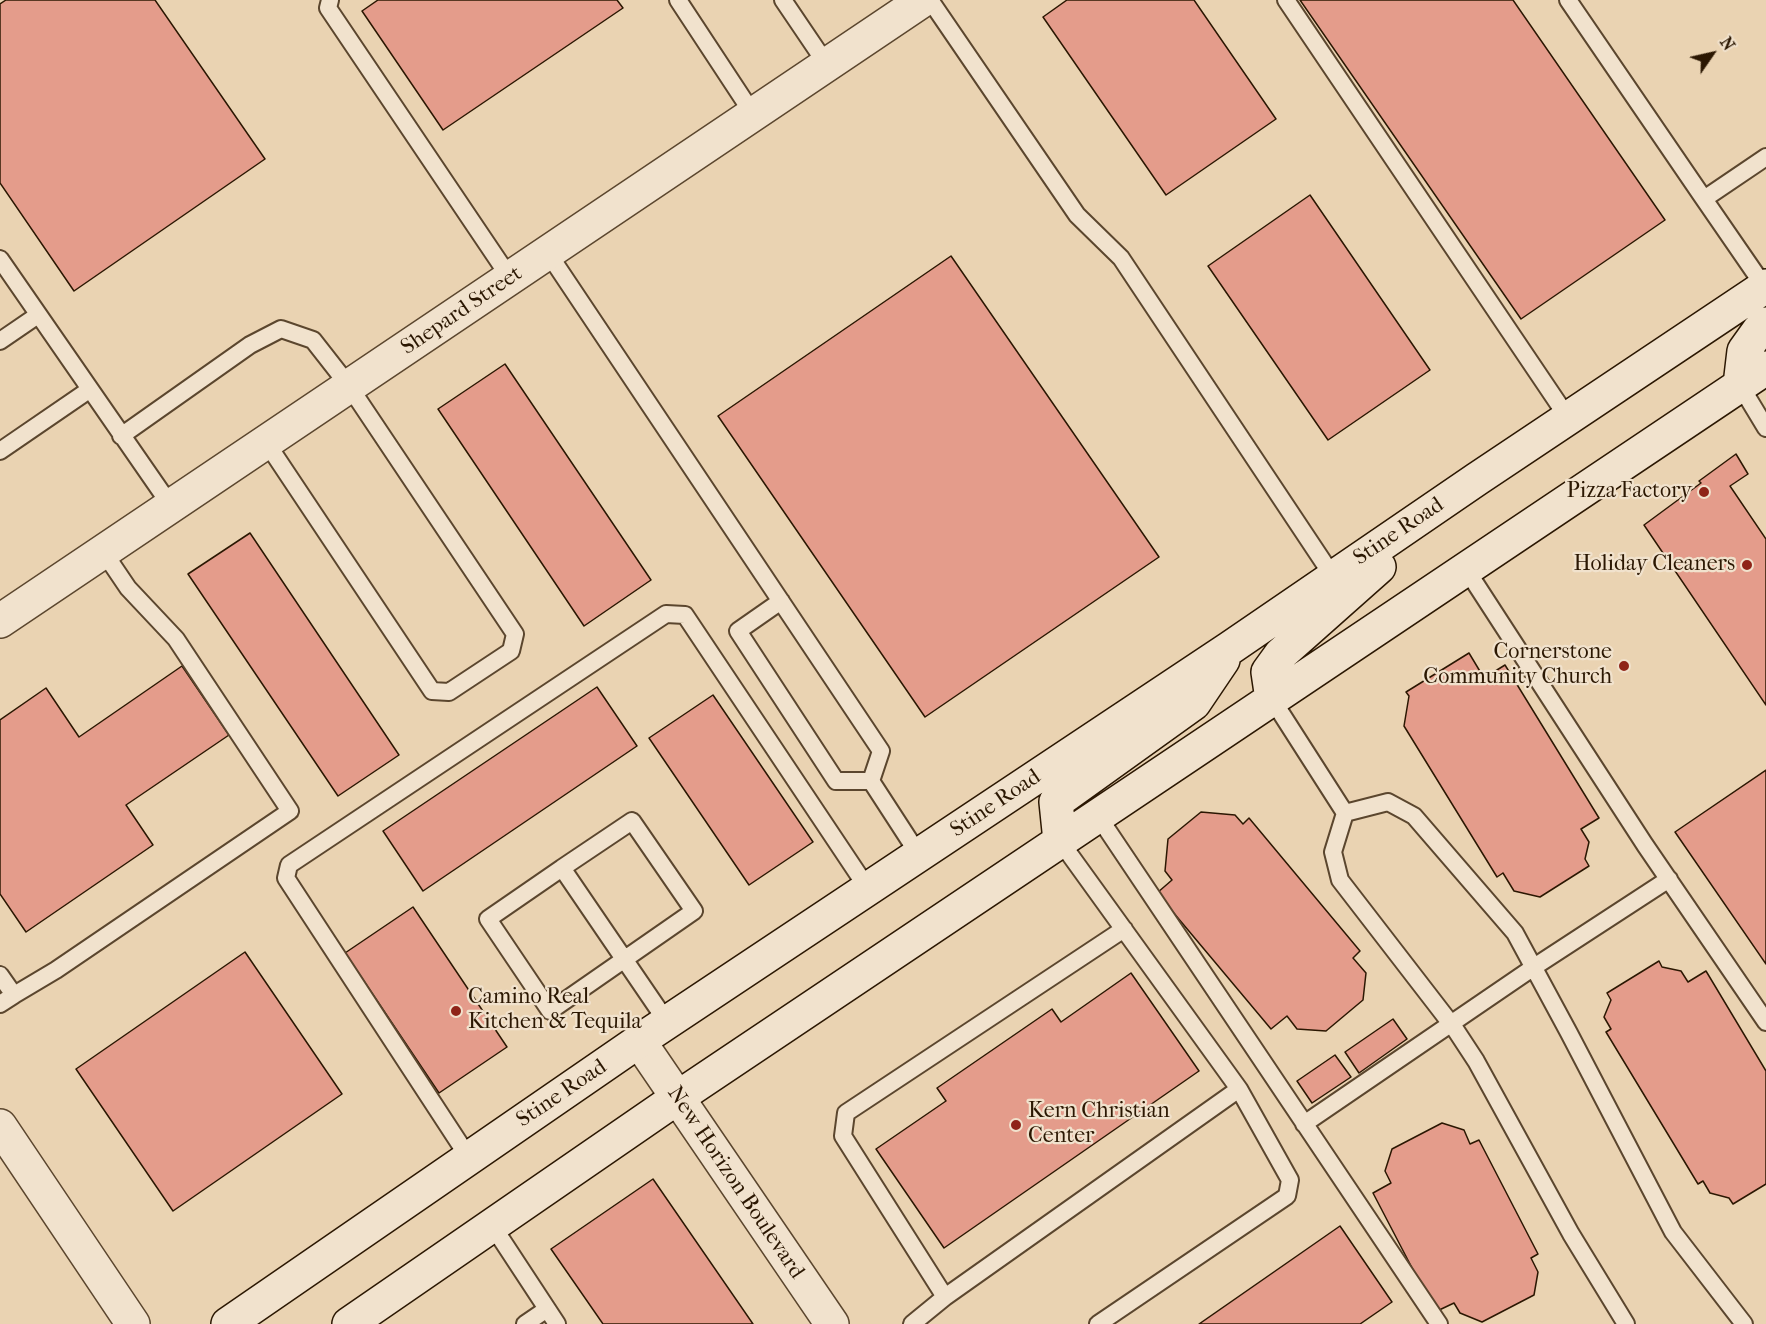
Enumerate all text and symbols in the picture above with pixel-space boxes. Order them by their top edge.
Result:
north arrow [1682,24,1742,84]
text: N [1716,33,1739,54]
street label: Shepard Street [396,261,528,361]
place label: Pizza Factory [1566,479,1692,505]
marker: Pizza Factory [1697,485,1711,499]
street label: Stine Road [1349,492,1449,572]
place label: Holiday Cleaners [1573,552,1735,578]
marker: Holiday Cleaners [1740,558,1754,572]
place label: Cornerstone Community Church [1423,640,1612,692]
marker: Cornerstone Community Church [1617,659,1631,673]
street label: Stine Road [946,764,1046,844]
place label: Camino Real Kitchen & Tequila [468,985,642,1036]
marker: Camino Real Kitchen & Tequila [449,1004,463,1018]
street label: Stine Road [512,1054,612,1134]
street label: New Horizon Boulevard [661,1082,809,1284]
place label: Kern Christian Center [1028,1099,1170,1150]
marker: Kern Christian Center [1009,1118,1023,1132]

